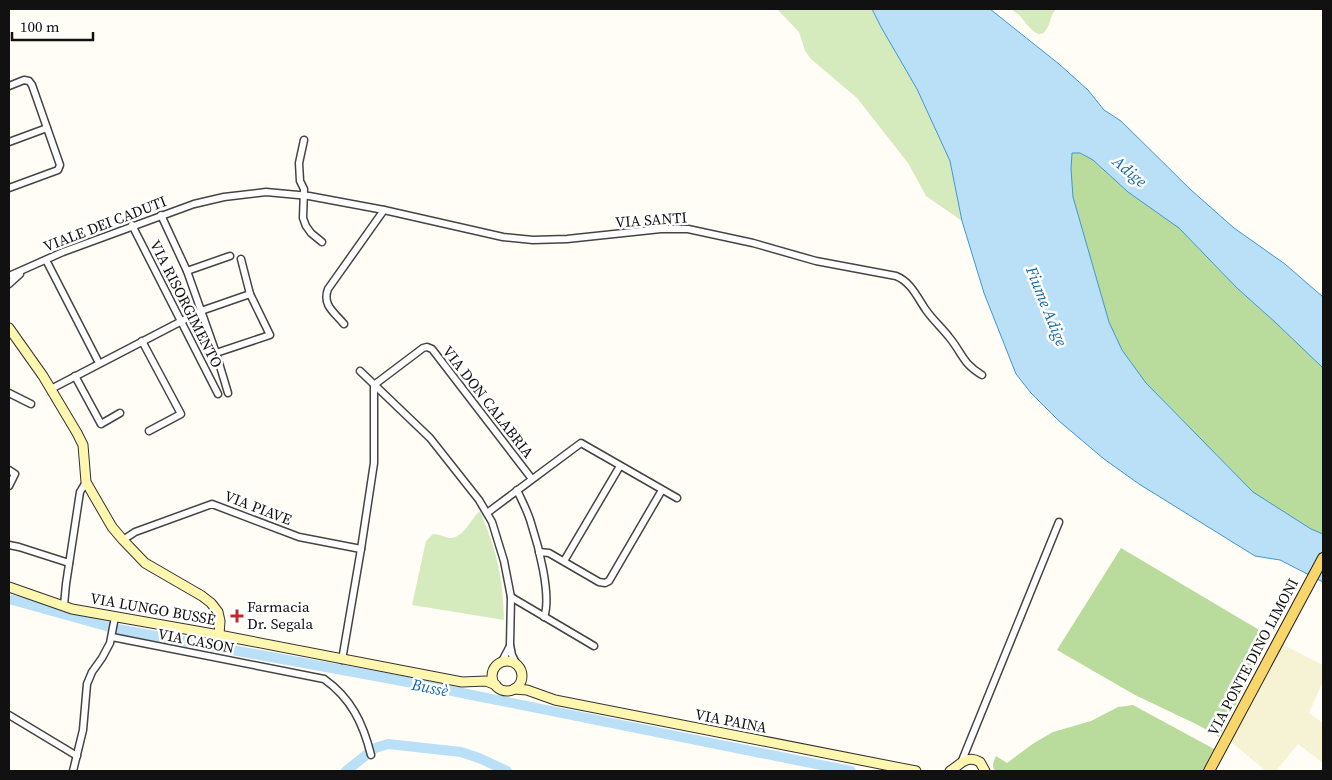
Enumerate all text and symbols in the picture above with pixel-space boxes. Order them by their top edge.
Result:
scale bar [12,10,94,42]
text: 100 m [20,16,60,37]
water label: Adige [1108,150,1152,192]
street label: VIALE DEI CADUTI [40,190,169,257]
street label: VIA SANTI [614,207,688,232]
street label: VIA RISORGIMENTO [145,236,228,371]
water label: Fiume Adige [1021,262,1073,350]
street label: VIA DON CALABRIA [438,341,539,462]
street label: VIA PIAVE [221,485,295,530]
street label: VIA PONTE DINO LIMONI [1202,574,1303,739]
street label: VIA LUNGO BUSSÈ [89,587,217,630]
place label: Farmacia Dr. Segala [247,596,313,634]
marker: Farmacia Dr. Segala [231,610,243,622]
street label: VIA CASON [156,623,236,658]
water label: Bussè [409,673,451,701]
street label: VIA PAINA [693,703,769,738]

